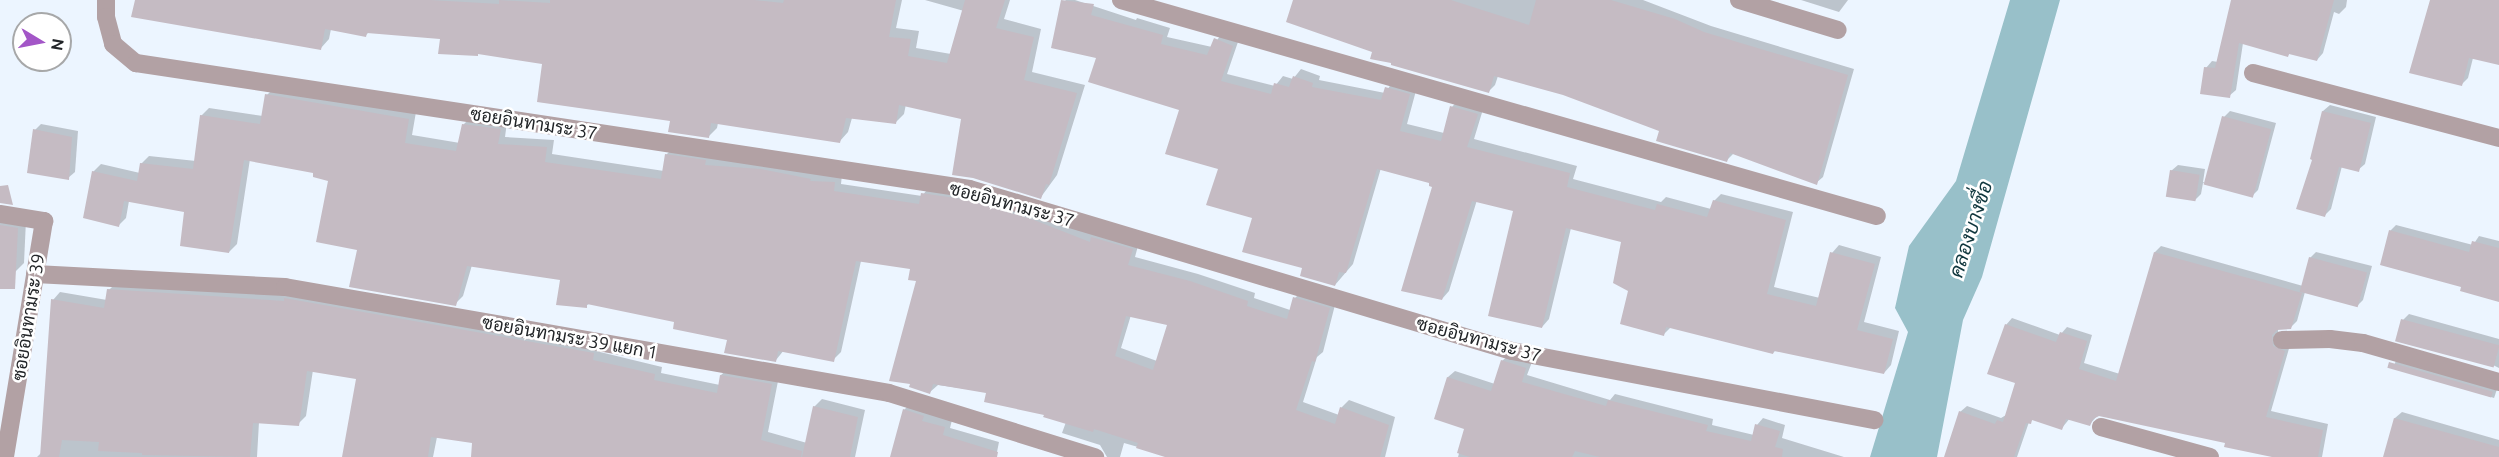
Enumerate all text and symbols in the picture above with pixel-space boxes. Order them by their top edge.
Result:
north arrow [12,12,72,72]
text: N [48,37,68,52]
street label: ซอยอินทามระ 37 [469,102,599,144]
street label: ซอยอินทามระ 37 [947,177,1077,231]
water label: คลองบางซื่อ [1943,178,1997,280]
street label: ซอยอินทามระ 39 [7,252,49,382]
street label: ซอยอินทามระ 39 แยก 1 [481,311,659,363]
street label: ซอยอินทามระ 37 [1414,312,1544,366]

